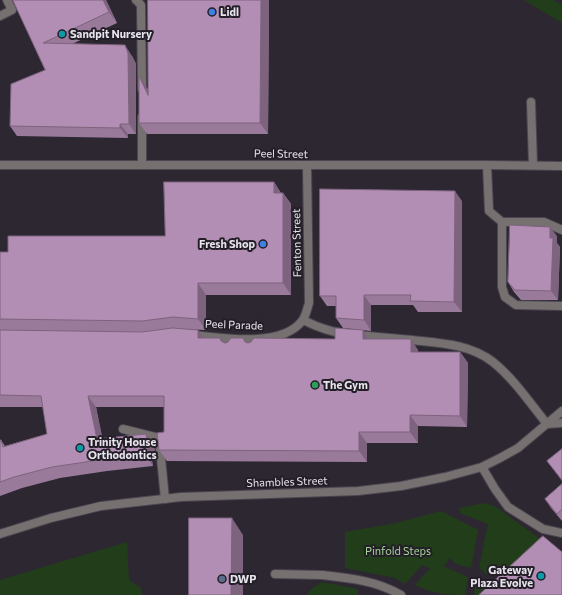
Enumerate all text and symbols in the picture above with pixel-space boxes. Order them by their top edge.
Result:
place label: Lidl [220,5,239,19]
marker: Lidl [207,7,217,17]
place label: Sandpit Nursery [70,27,152,41]
marker: Sandpit Nursery [57,29,67,39]
street label: Peel Street [254,147,308,161]
street label: Fenton Street [290,209,304,277]
place label: Fresh Shop [199,237,255,251]
marker: Fresh Shop [258,239,268,249]
street label: Peel Parade [205,317,263,333]
place label: The Gym [323,378,368,392]
marker: The Gym [310,380,320,390]
place label: Trinity House Orthodontics [88,435,157,461]
marker: Trinity House Orthodontics [75,443,85,453]
street label: Shambles Street [246,474,328,490]
park label: Pinfold Steps [365,544,431,558]
place label: Gateway Plaza Evolve [470,563,533,589]
marker: Gateway Plaza Evolve [536,571,546,581]
place label: DWP [230,572,256,586]
marker: DWP [217,574,227,584]

